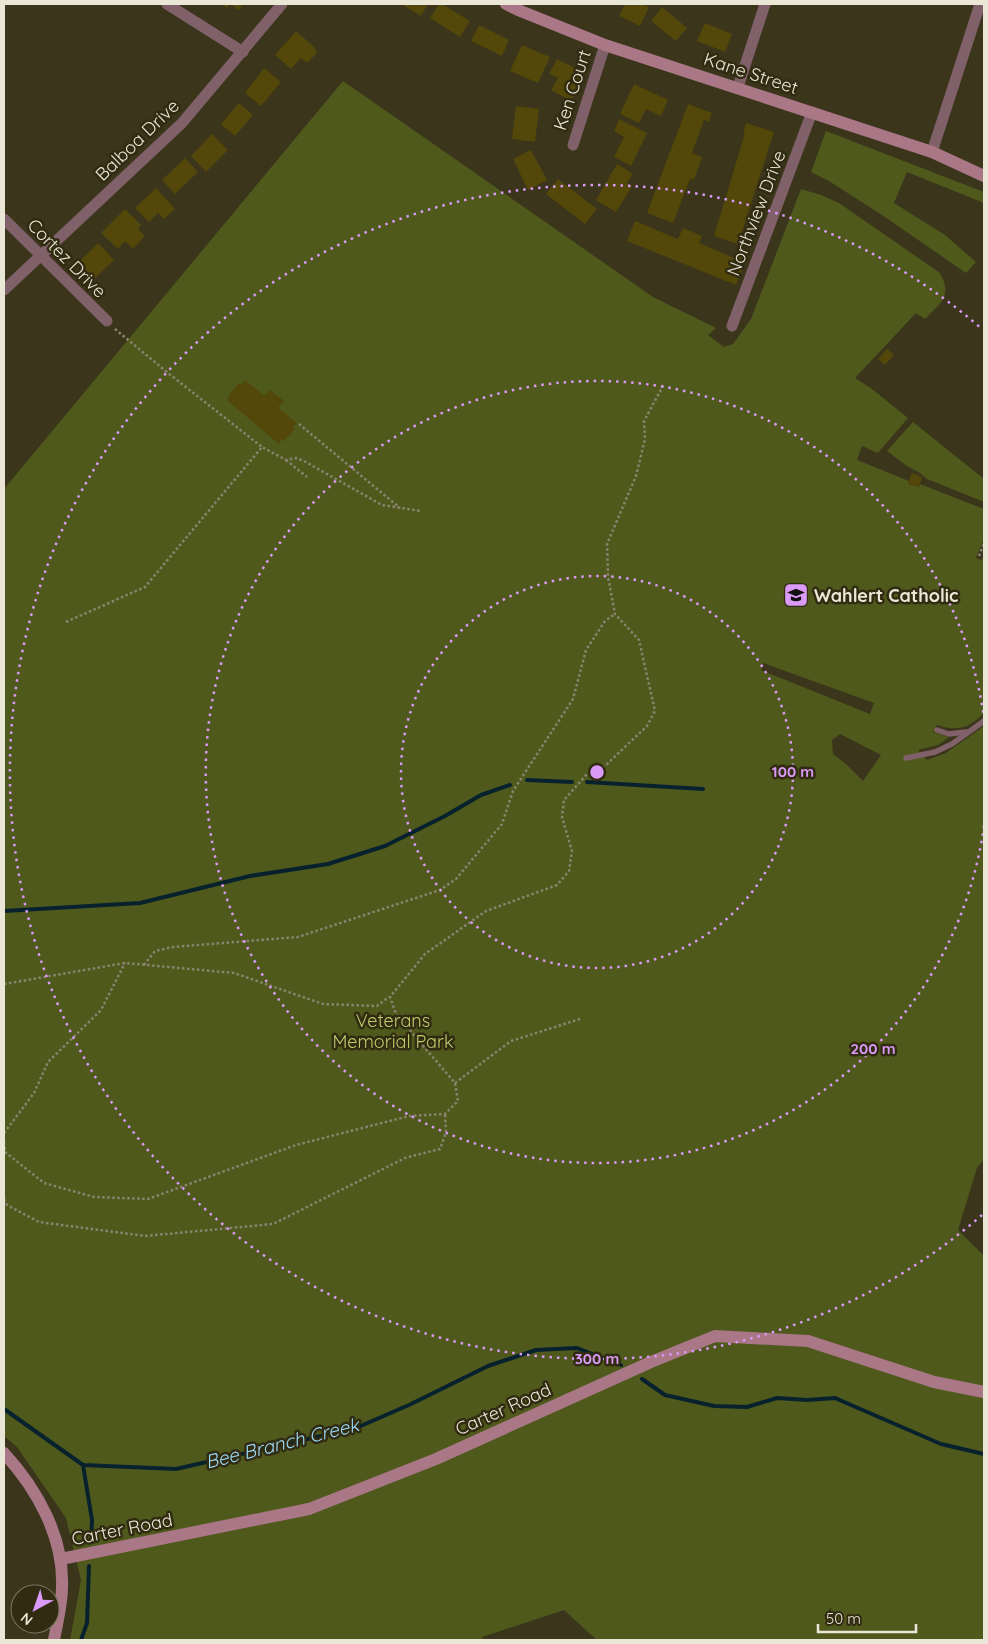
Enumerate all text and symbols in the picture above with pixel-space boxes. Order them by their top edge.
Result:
street label: Ken Court [548,47,596,133]
street label: Kane Street [701,47,801,99]
street label: Balboa Drive [90,94,184,186]
street label: Northview Drive [722,147,790,279]
street label: Cortez Drive [23,214,111,302]
school or university icon: Wahlert Catholic [783,582,809,608]
place label: Wahlert Catholic [814,584,958,607]
text: 100 m [772,762,814,781]
centre of rings [588,763,606,781]
park label: Veterans Memorial Park [332,1009,454,1053]
text: 200 m [851,1039,896,1058]
text: 300 m [575,1349,619,1368]
street label: Carter Road [452,1378,554,1440]
water label: Bee Branch Creek [203,1412,363,1474]
street label: Carter Road [70,1508,174,1550]
north arrow [10,1584,60,1634]
scale bar [818,1602,916,1634]
text: N [17,1609,36,1629]
text: 50 m [826,1609,861,1628]

